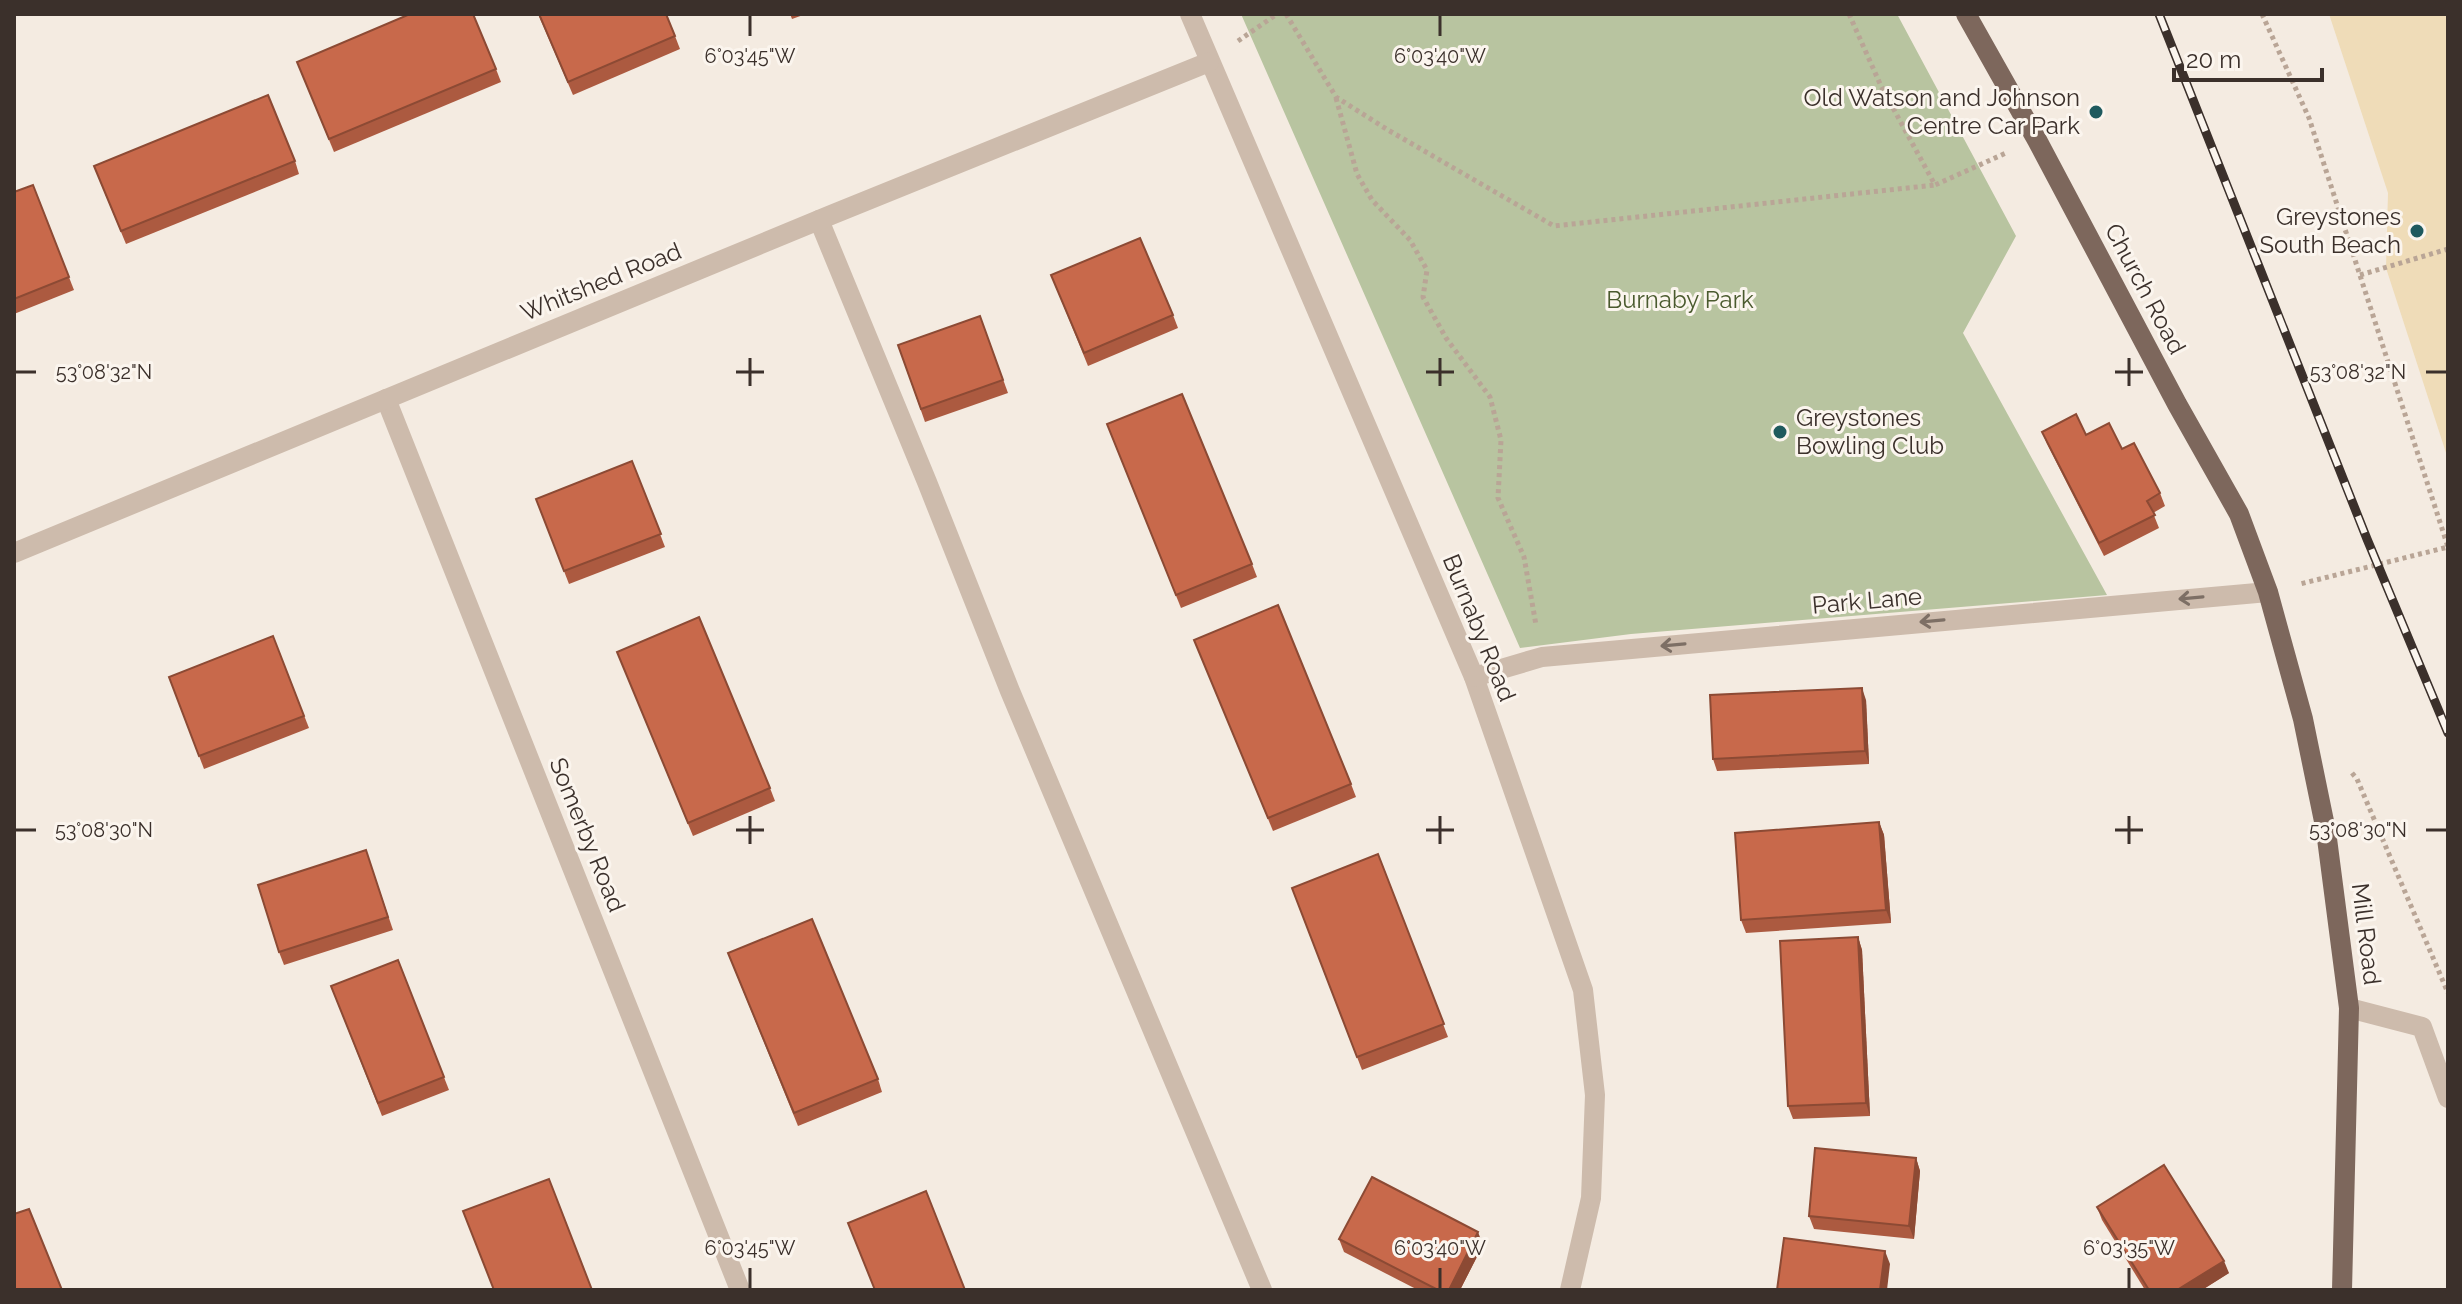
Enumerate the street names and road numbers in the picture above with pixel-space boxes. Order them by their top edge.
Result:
street label: Church Road [2099,219,2192,359]
street label: Whitshed Road [516,236,685,327]
street label: Burnaby Road [1437,550,1522,706]
street label: Park Lane [1811,581,1923,620]
street label: Somerby Road [543,753,632,916]
street label: Mill Road [2346,881,2387,986]

